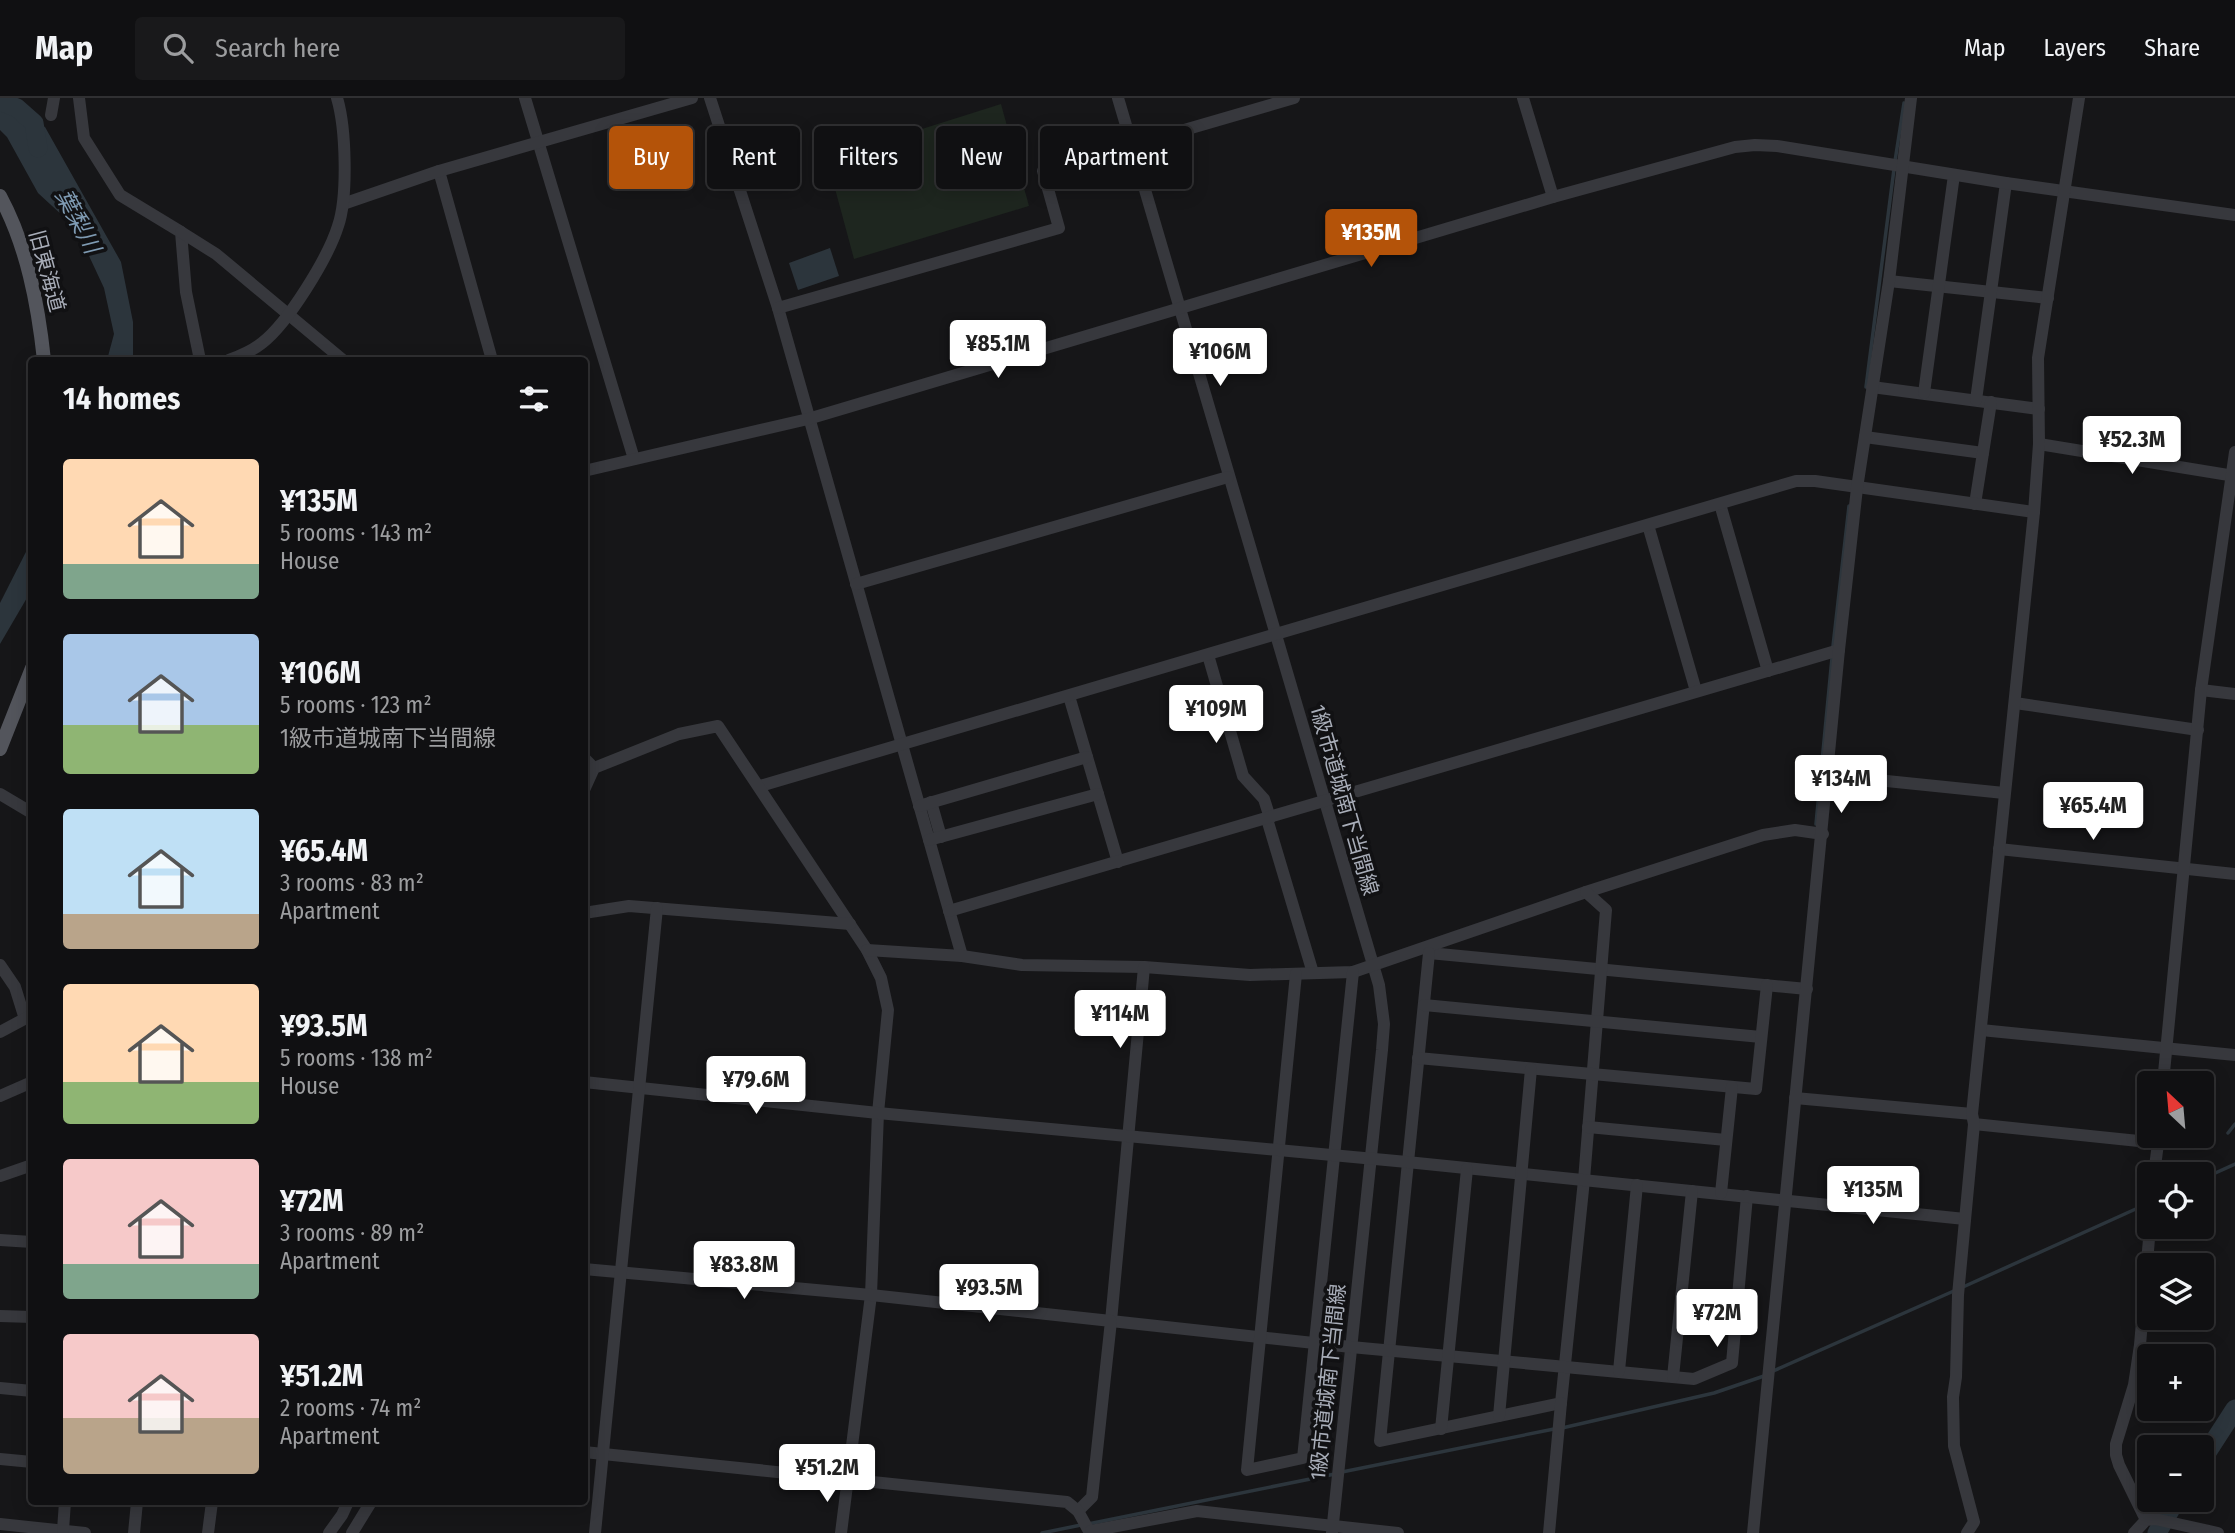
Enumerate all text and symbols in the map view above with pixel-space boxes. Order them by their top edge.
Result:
search box [135,17,625,80]
text: Map [35,28,93,68]
icon: search [159,29,197,67]
text: Search here [215,33,340,64]
text: Map [1964,34,2006,62]
text: Layers [2044,34,2106,62]
text: Share [2144,34,2200,62]
chip: Buy [609,126,693,189]
chip: Rent [707,126,800,189]
chip: Filters [814,126,922,189]
chip: New [936,126,1026,189]
chip: Apartment [1040,126,1192,189]
water label: 葉梨川 [49,184,108,261]
pin: ¥135M [1322,209,1420,269]
text: ¥135M [1341,218,1401,246]
street label: 旧東海道 [24,227,70,315]
pin: ¥85.1M [941,320,1055,380]
pin: ¥106M [1171,328,1269,388]
text: ¥85.1M [966,329,1030,357]
text: ¥106M [1189,337,1251,365]
icon: filters [515,380,553,418]
text: 14 homes [63,381,180,417]
pin: ¥52.3M [2075,416,2189,476]
text: ¥52.3M [2099,425,2165,453]
text: ¥135M [280,483,358,519]
icon: home [119,487,203,571]
text: 5 rooms · 143 m² [280,519,432,547]
text: House [280,547,339,575]
text: ¥106M [280,655,361,691]
icon: home [119,662,203,746]
pin: ¥109M [1167,686,1265,745]
text: 5 rooms · 123 m² [280,691,431,719]
text: ¥109M [1185,694,1247,722]
street label: 1級市道城南下当間線 [1304,702,1384,898]
text: 1級市道城南下当間線 [280,724,496,752]
pin: ¥134M [1792,756,1890,815]
text: ¥134M [1811,764,1871,792]
pin: ¥65.4M [2036,782,2150,842]
text: ¥65.4M [2059,791,2127,819]
text: ¥65.4M [280,833,368,869]
icon: home [119,837,203,921]
text: 3 rooms · 83 m² [280,869,424,897]
text: Apartment [280,897,380,925]
pin: ¥114M [1071,990,1169,1050]
text: ¥114M [1091,999,1149,1027]
text: ¥93.5M [280,1008,368,1044]
icon: home [119,1012,203,1096]
text: 5 rooms · 138 m² [280,1044,433,1072]
pin: ¥79.6M [699,1056,813,1116]
text: ¥79.6M [722,1065,790,1093]
north arrow [2137,1071,2214,1148]
map controls [2137,1071,2214,1512]
text: House [280,1072,339,1100]
button: locate [2137,1162,2214,1239]
pin: ¥135M [1824,1166,1922,1226]
text: ¥135M [1843,1175,1903,1203]
text: ¥72M [280,1183,344,1219]
icon: home [119,1187,203,1271]
text: 3 rooms · 89 m² [280,1219,424,1247]
pin: ¥83.8M [687,1242,801,1301]
text: Apartment [280,1247,380,1275]
text: ¥83.8M [710,1250,778,1278]
button: layers [2137,1253,2214,1330]
pin: ¥93.5M [932,1264,1046,1324]
text: ¥93.5M [955,1273,1023,1301]
street label: 1級市道城南下当間線 [1305,1283,1351,1481]
pin: ¥72M [1676,1290,1758,1349]
text: ¥72M [1693,1298,1741,1326]
button: + [2137,1344,2214,1421]
text: ¥51.2M [280,1358,363,1394]
icon: home [119,1362,203,1446]
text: 2 rooms · 74 m² [280,1394,421,1422]
text: Apartment [280,1422,380,1450]
button: − [2137,1435,2214,1512]
pin: ¥51.2M [770,1444,884,1504]
text: ¥51.2M [795,1453,859,1481]

